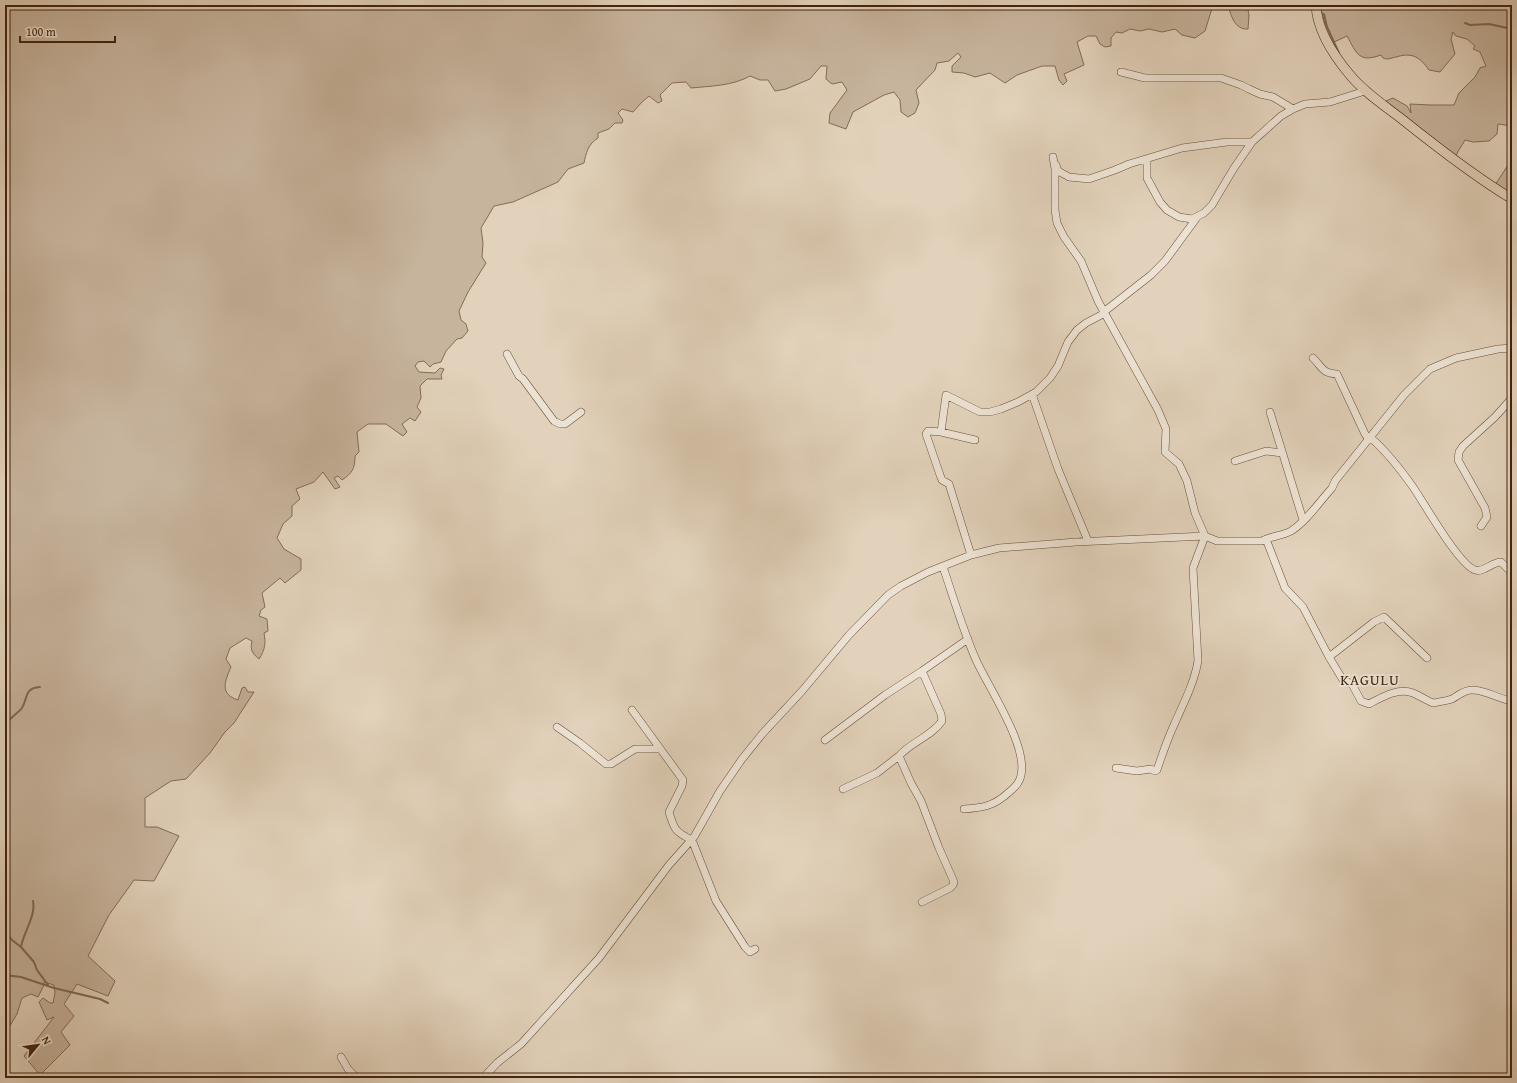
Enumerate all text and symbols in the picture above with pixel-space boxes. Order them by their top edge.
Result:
scale bar [20,18,115,44]
text: 100 m [26,23,56,40]
district label: KAGULU [1340,669,1400,690]
north arrow [18,1025,58,1065]
text: N [38,1033,56,1048]

